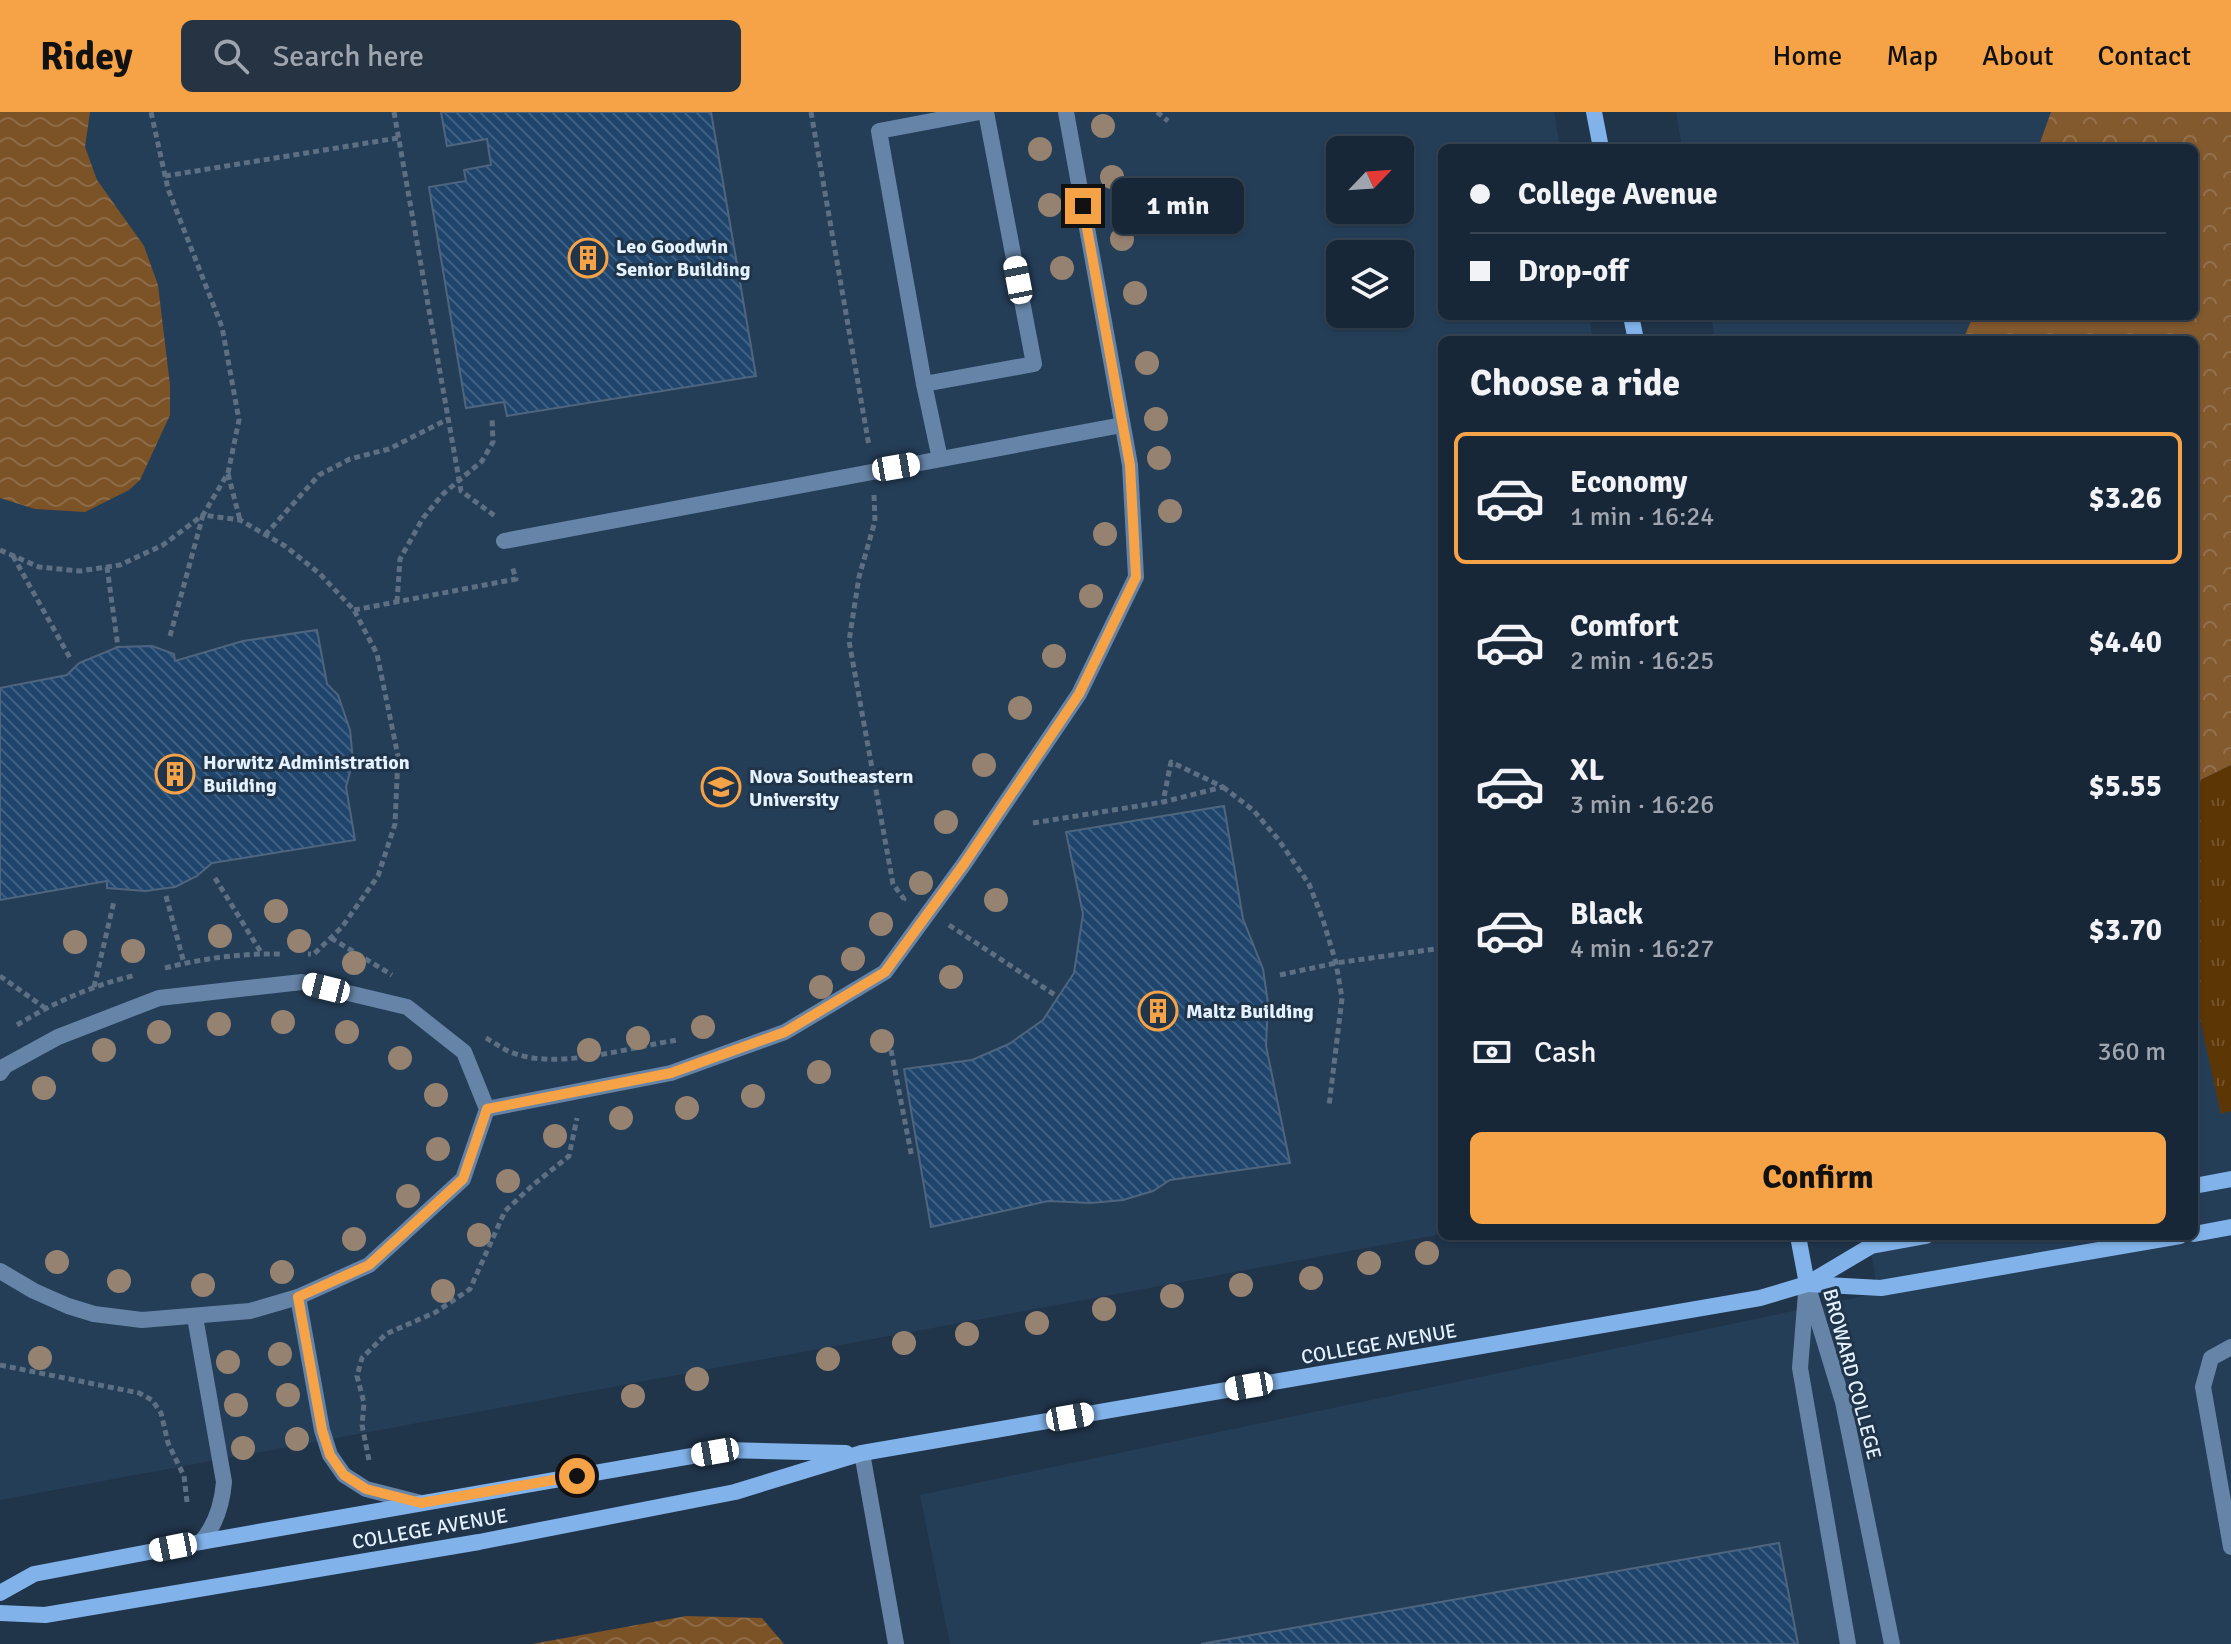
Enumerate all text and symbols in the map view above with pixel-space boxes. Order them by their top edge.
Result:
search box [181,20,741,92]
text: Ridey [40,33,133,80]
icon: search [209,34,253,78]
text: Search here [273,38,424,75]
text: Home [1773,39,1842,73]
text: Map [1886,39,1938,73]
text: About [1982,39,2054,73]
text: Contact [2098,39,2191,73]
north arrow [1326,136,1414,224]
map controls [1326,136,1414,328]
text: College Avenue [1518,176,1718,213]
callout: 1 min [1111,178,1243,234]
route end [1065,188,1101,224]
text: 1 min [1147,190,1209,222]
place label: Leo Goodwin Senior Building [616,234,751,282]
building icon: Leo Goodwin Senior Building [567,237,609,279]
button: layers [1326,240,1414,328]
text: Drop-off [1518,253,1628,290]
car [1002,254,1034,306]
text: Choose a ride [1470,361,1680,406]
car [870,451,922,483]
icon: car [1474,462,1546,534]
text: Economy [1570,464,1687,501]
text: $3.26 [2089,480,2162,517]
text: 1 min · 16:24 [1570,501,1714,533]
icon: car [1474,606,1546,678]
text: Comfort [1570,608,1679,645]
text: $4.40 [2089,624,2162,661]
text: 2 min · 16:25 [1570,645,1714,677]
place label: Horwitz Administration Building [203,750,410,798]
icon: car [1474,750,1546,822]
text: XL [1570,752,1604,789]
building icon: Horwitz Administration Building [154,753,196,795]
place label: Nova Southeastern University [749,764,914,812]
school or university icon: Nova Southeastern University [700,766,742,808]
text: $5.55 [2089,768,2162,805]
text: 3 min · 16:26 [1570,789,1714,821]
icon: car [1474,894,1546,966]
text: Black [1570,896,1643,933]
text: $3.70 [2089,912,2162,949]
text: 4 min · 16:27 [1570,933,1714,965]
car [300,971,352,1005]
building icon: Maltz Building [1137,990,1179,1032]
place label: Maltz Building [1186,999,1314,1024]
icon: cash [1470,1030,1514,1074]
text: Cash [1534,1034,1597,1071]
text: 360 m [2097,1036,2166,1068]
button: Confirm [1470,1132,2166,1224]
street label: BROWARD COLLEGE [1817,1286,1887,1462]
street label: COLLEGE AVENUE [1299,1318,1459,1370]
car [1223,1370,1275,1402]
car [1044,1401,1096,1433]
car [689,1436,741,1468]
route start [559,1458,595,1494]
street label: COLLEGE AVENUE [350,1503,510,1555]
car [147,1531,199,1563]

